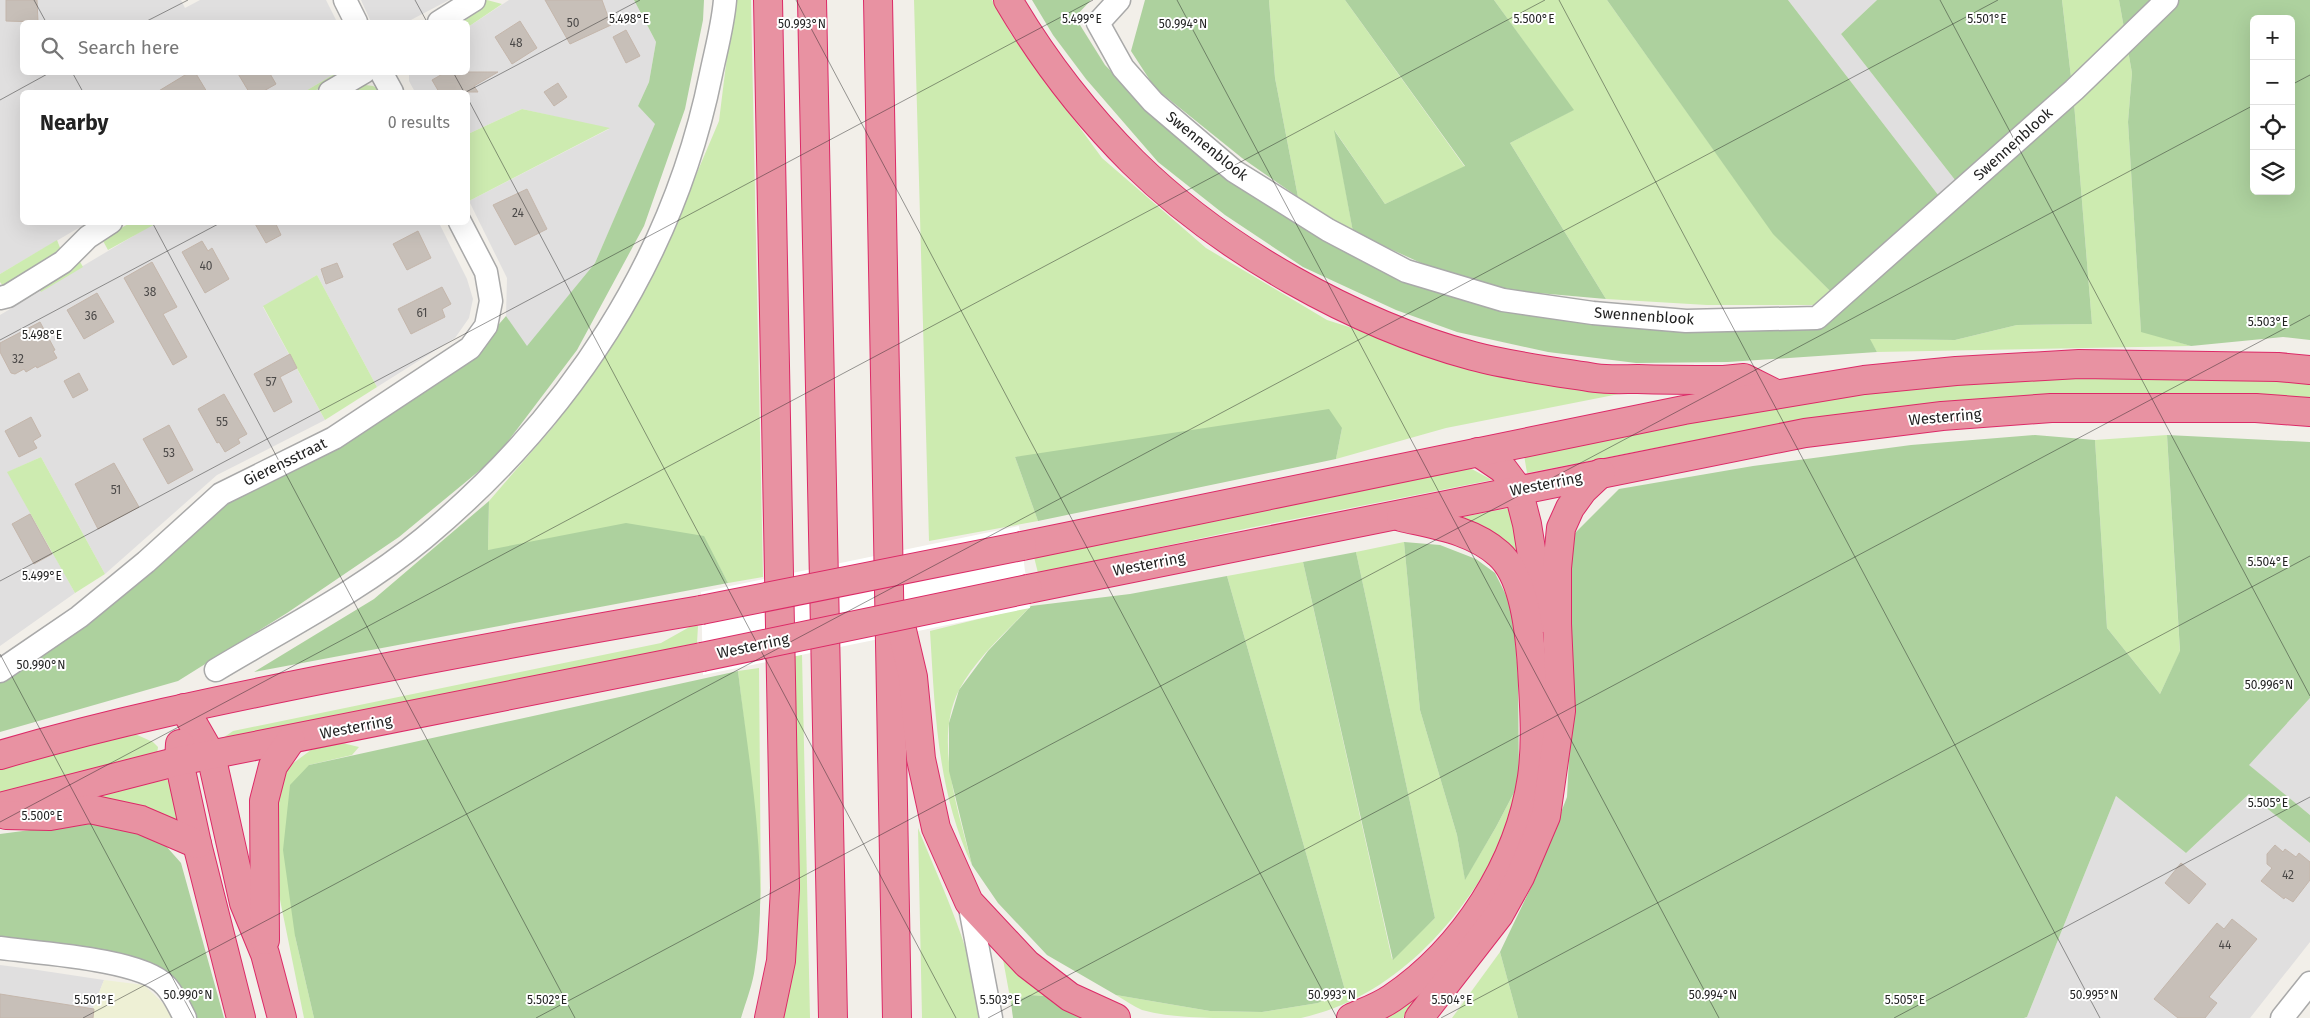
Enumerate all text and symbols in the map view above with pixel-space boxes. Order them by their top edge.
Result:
text: 5.498°E [609,12,649,26]
text: 5.499°E [1062,12,1102,26]
text: 5.500°E [1513,12,1555,26]
text: 5.501°E [1967,12,2007,26]
map controls [2250,15,2295,195]
button: + [2250,15,2295,60]
house number: 50 [567,16,580,30]
text: 50.993°N [778,17,826,31]
text: 50.994°N [1159,17,1207,31]
search box [20,20,470,75]
icon: search [38,34,66,62]
text: Search here [78,36,179,59]
house number: 48 [510,36,523,50]
button: − [2250,60,2295,105]
street label: Swennenblook [1970,104,2056,184]
button: locate [2250,105,2295,150]
street label: Swennenblook [1162,108,1252,185]
text: Nearby [40,110,108,136]
text: 0 results [388,113,450,132]
button: layers [2250,150,2295,195]
house number: 24 [512,206,525,220]
house number: 40 [199,259,213,273]
house number: 38 [144,285,157,299]
street label: Swennenblook [1593,304,1695,328]
house number: 61 [416,306,428,320]
house number: 36 [85,309,97,323]
text: 5.503°E [2248,315,2288,329]
text: 5.498°E [22,328,62,342]
house number: 32 [12,352,24,366]
house number: 57 [265,375,277,389]
street label: Westerring [1908,405,1982,429]
house number: 55 [216,415,228,429]
street label: Gierensstraat [240,434,330,490]
house number: 53 [163,446,175,460]
street label: Westerring [1508,468,1584,500]
house number: 51 [111,483,121,497]
street label: Westerring [1111,548,1187,580]
text: 5.504°E [2248,555,2288,569]
text: 5.499°E [22,569,62,583]
street label: Westerring [715,630,791,662]
text: 50.990°N [16,658,66,672]
text: 50.996°N [2245,678,2293,692]
street label: Westerring [318,711,394,743]
text: 5.505°E [2248,796,2288,810]
text: 5.500°E [21,809,63,823]
house number: 42 [2282,868,2294,882]
house number: 44 [2219,938,2232,952]
text: 50.990°N [163,988,213,1002]
text: 50.993°N [1308,988,1356,1002]
text: 50.994°N [1689,988,1737,1002]
text: 50.995°N [2070,988,2118,1002]
text: 5.501°E [74,993,114,1007]
text: 5.502°E [527,993,567,1007]
text: 5.503°E [980,993,1020,1007]
text: 5.504°E [1432,993,1472,1007]
text: 5.505°E [1885,993,1925,1007]

